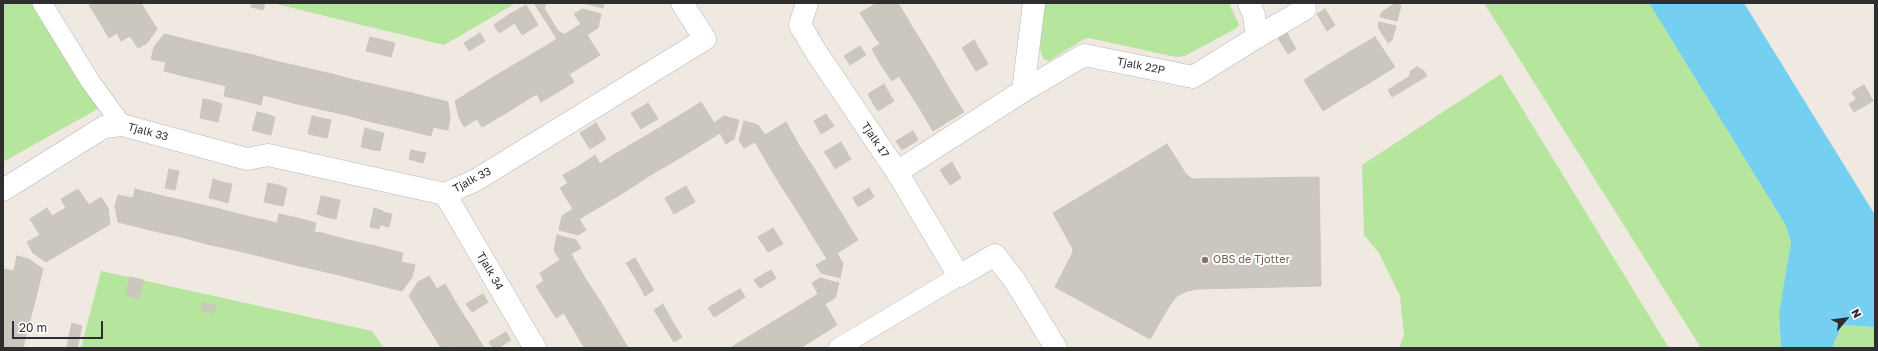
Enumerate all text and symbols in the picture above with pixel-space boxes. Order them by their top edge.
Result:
street label: Tjalk 22P [1116,55,1166,77]
street label: Tjalk 33 [126,120,170,144]
street label: Tjalk 17 [858,120,892,160]
street label: Tjalk 33 [451,164,493,196]
street label: Tjalk 34 [474,250,506,292]
place label: OBS de Tjotter [1213,253,1290,267]
marker: OBS de Tjotter [1200,255,1210,265]
north arrow [1826,299,1866,339]
text: N [1849,306,1865,320]
scale bar [14,313,105,339]
text: 20 m [19,320,47,335]

